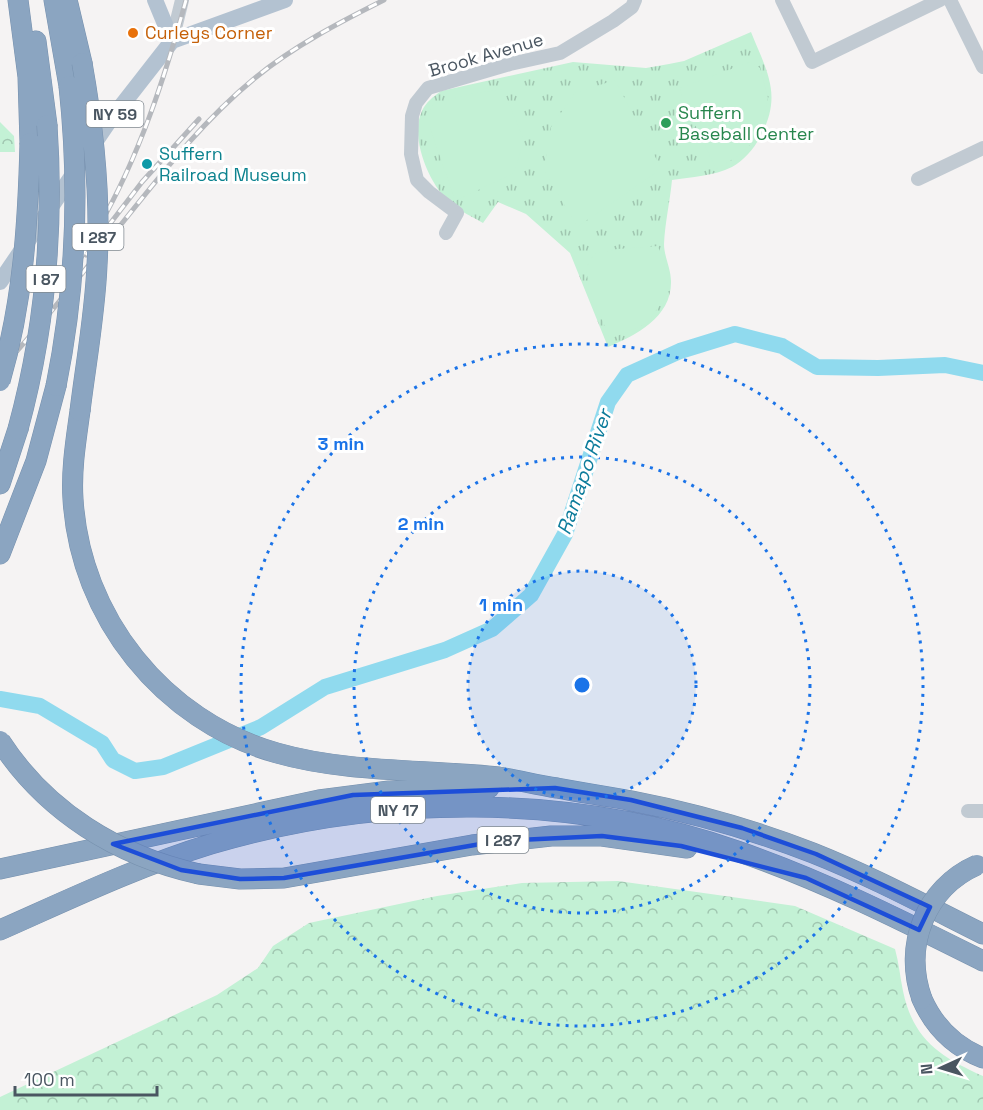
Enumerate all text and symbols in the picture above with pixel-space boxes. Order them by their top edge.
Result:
place label: Curleys Corner [145,21,273,44]
marker: Curleys Corner [126,26,140,40]
street label: Brook Avenue [426,27,546,82]
road number: NY 59 [86,101,144,127]
place label: Suffern Baseball Center [678,101,814,145]
marker: Suffern Baseball Center [659,116,673,130]
place label: Suffern Railroad Museum [159,142,307,186]
marker: Suffern Railroad Museum [140,157,154,171]
road number: I 287 [72,224,124,250]
road number: I 87 [26,266,66,292]
water label: Ramapo River [550,404,618,538]
text: 3 min [318,432,364,455]
text: 2 min [398,512,444,535]
text: 1 min [479,593,523,616]
centre of rings [572,675,592,695]
road number: NY 17 [371,797,425,823]
road number: I 287 [478,827,528,853]
north arrow [911,1038,971,1098]
scale bar [15,1059,158,1097]
text: N [916,1063,937,1075]
text: 100 m [24,1068,75,1091]

